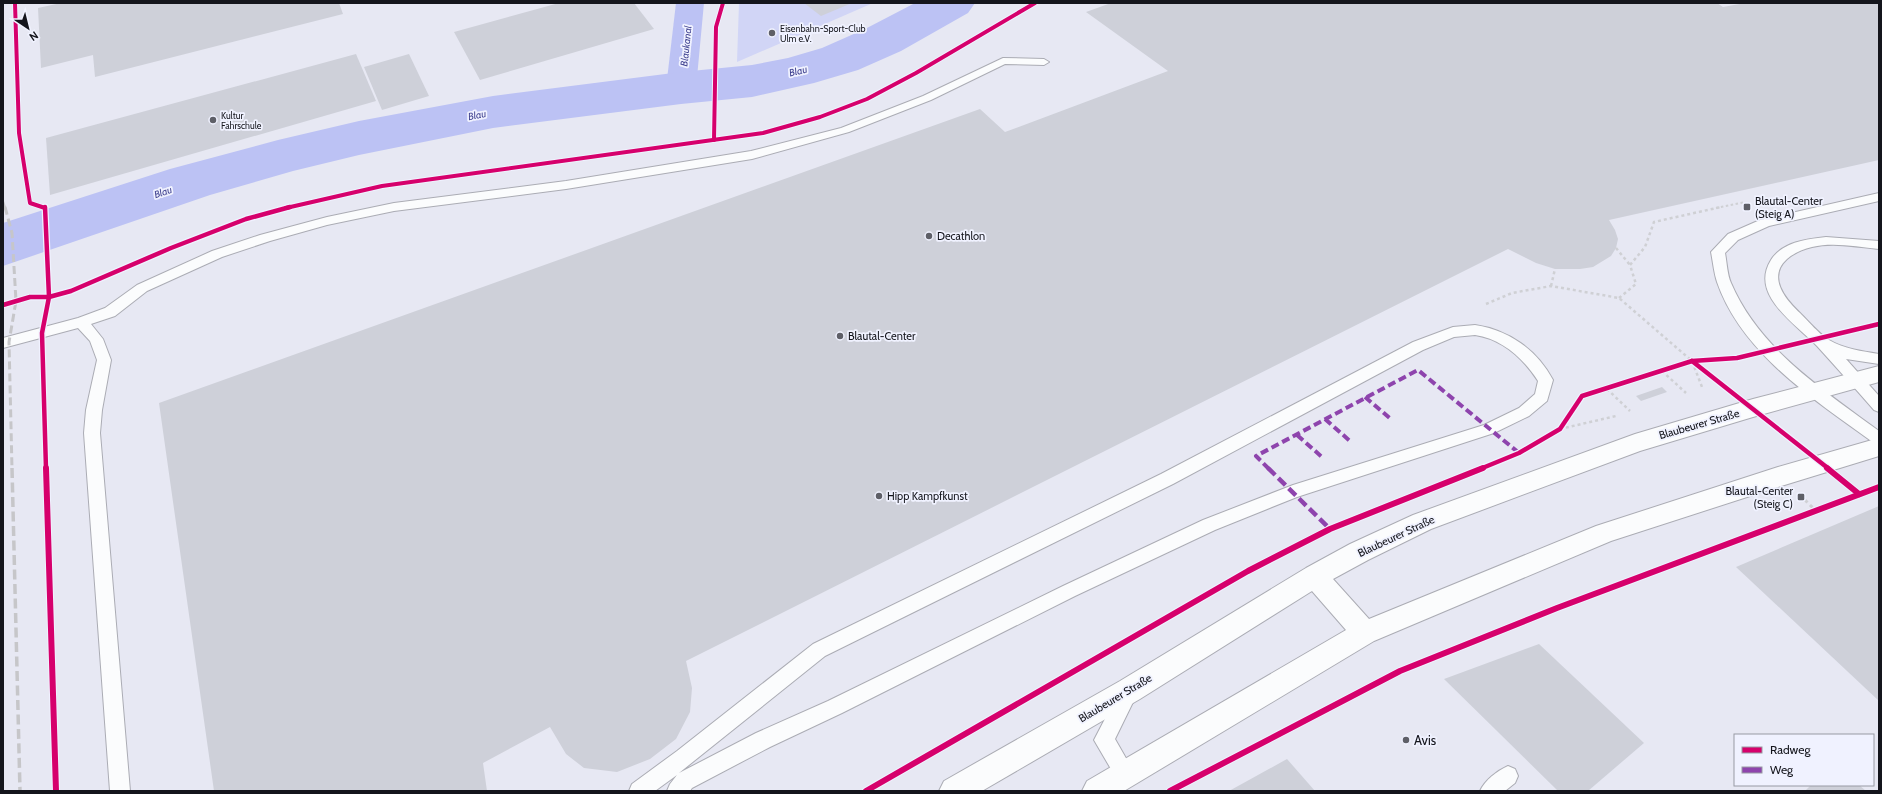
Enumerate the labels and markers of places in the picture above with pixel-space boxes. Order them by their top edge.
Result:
place label: Eisenbahn-Sport-Club Ulm e.V. [780,23,866,44]
marker: Eisenbahn-Sport-Club Ulm e.V. [767,28,777,38]
place label: Kultur Fahrschule [221,110,262,131]
marker: Kultur Fahrschule [208,115,218,125]
place label: Blautal-Center (Steig A) [1755,194,1823,221]
marker: Blautal-Center (Steig A) [1742,202,1752,212]
place label: Decathlon [937,229,985,243]
marker: Decathlon [924,231,934,241]
place label: Blautal-Center [848,329,916,343]
marker: Blautal-Center [835,331,845,341]
place label: Blautal-Center (Steig C) [1726,484,1794,511]
place label: Hipp Kampfkunst [887,489,968,503]
marker: Hipp Kampfkunst [874,491,884,501]
marker: Blautal-Center (Steig C) [1796,492,1806,502]
place label: Avis [1414,732,1437,748]
marker: Avis [1401,735,1411,745]

